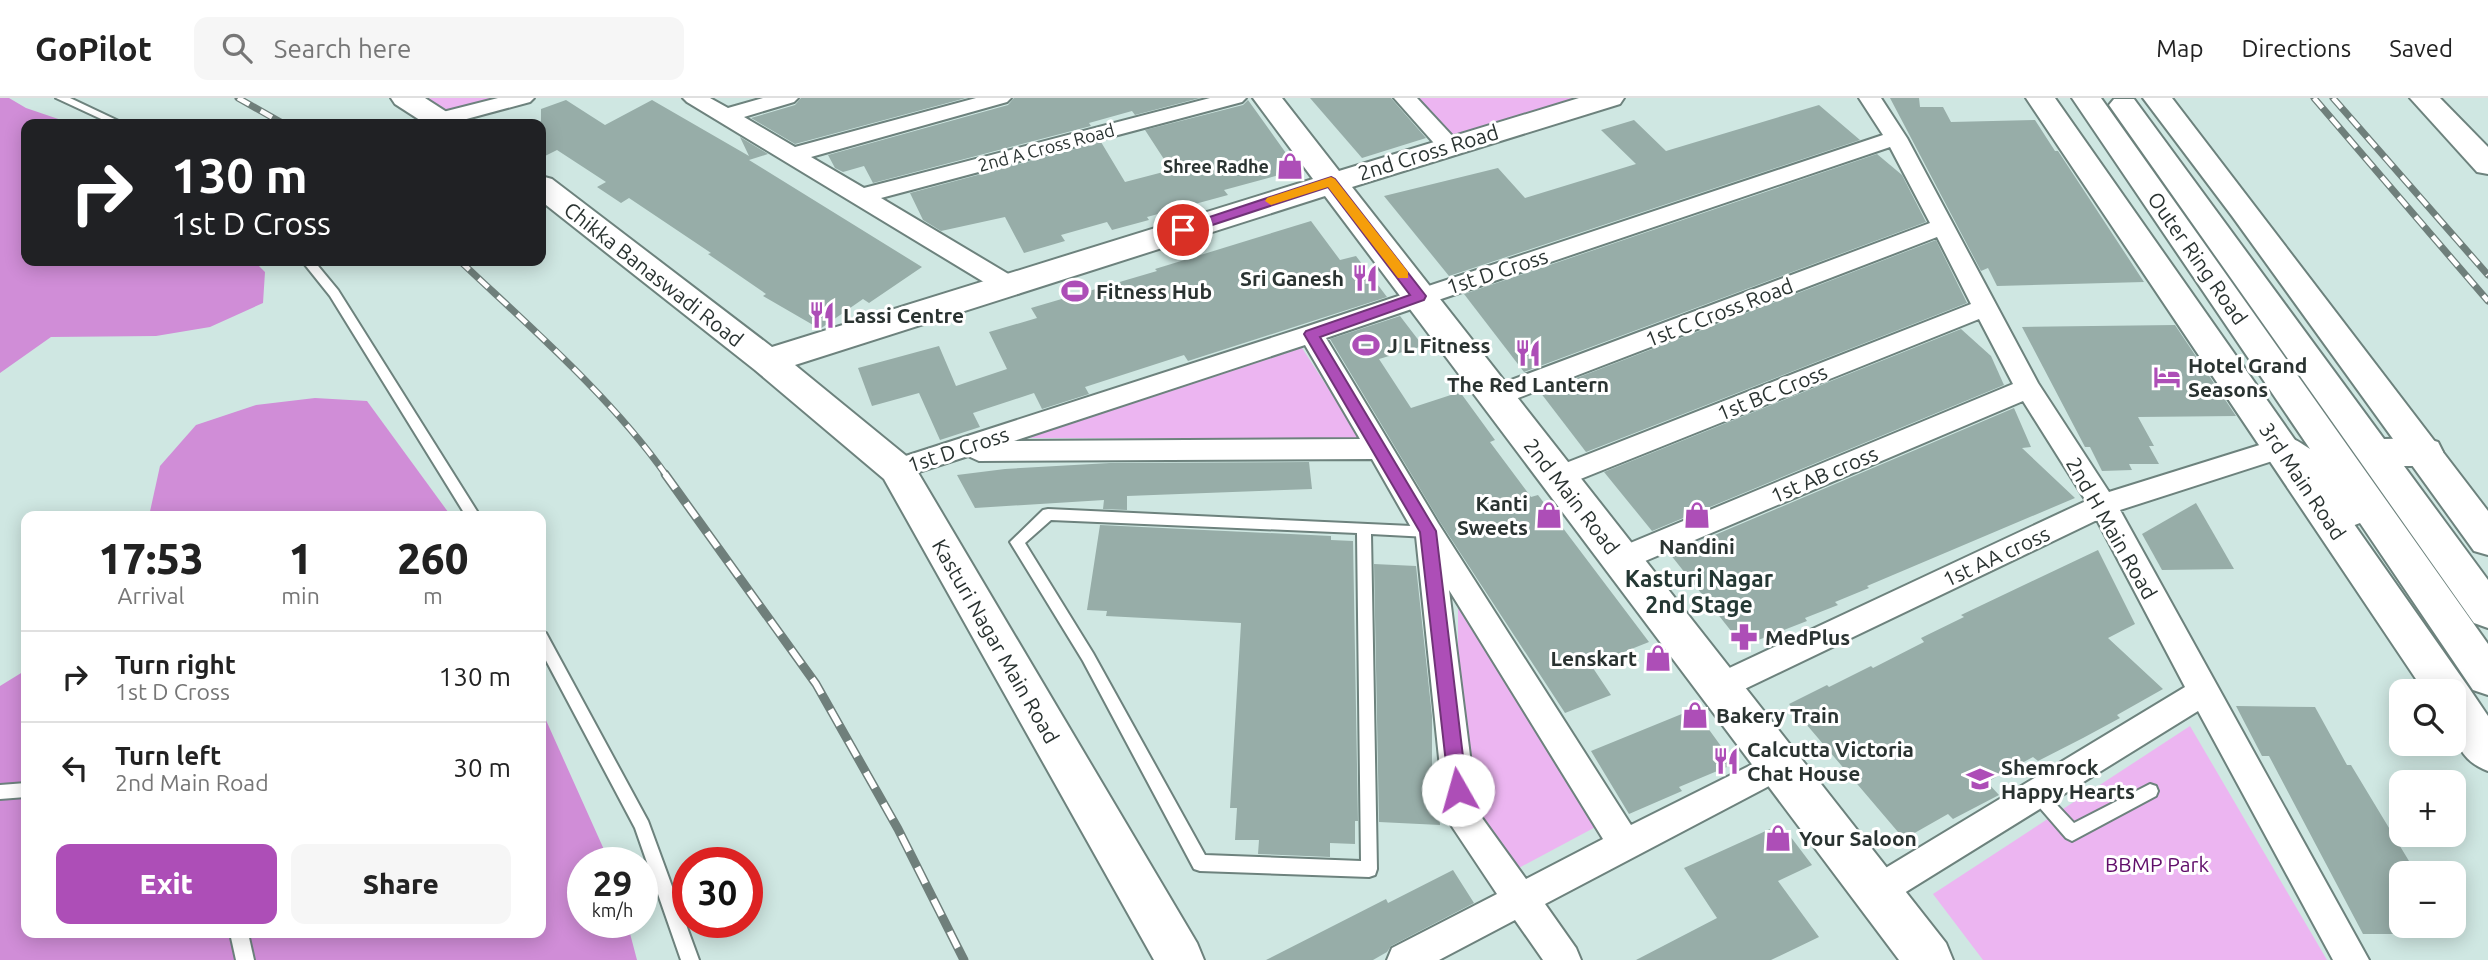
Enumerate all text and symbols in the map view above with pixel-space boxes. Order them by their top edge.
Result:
search box [194,17,684,80]
icon: search [218,29,256,67]
text: GoPilot [35,30,152,67]
text: Search here [274,34,411,63]
text: Map [2156,35,2203,62]
text: Directions [2241,35,2351,62]
text: Saved [2389,35,2453,62]
street label: 2nd A Cross Road [976,119,1116,175]
street label: 2nd Cross Road [1355,119,1501,185]
icon: right [56,147,147,238]
text: 130 m [171,147,308,202]
shop icon: Shree Radhe [1275,151,1305,181]
place label: Shree Radhe [1163,156,1269,176]
street label: Outer Ring Road [2143,187,2253,329]
street label: Chikka Banaswadi Road [560,197,748,351]
pin [1153,200,1213,260]
text: 1st D Cross [171,205,331,241]
icon: arrive [1164,211,1202,249]
street label: 1st D Cross [1443,243,1551,299]
restaurant icon: Sri Ganesh [1350,263,1380,293]
place label: Sri Ganesh [1240,266,1344,290]
street label: 1st C Cross Road [1642,273,1796,351]
sports icon: Fitness Hub [1060,276,1090,306]
place label: Fitness Hub [1096,279,1212,303]
restaurant icon: Lassi Centre [807,300,837,330]
place label: Lassi Centre [843,303,964,327]
sports icon: J L Fitness [1351,330,1381,360]
place label: J L Fitness [1387,333,1490,357]
restaurant icon: The Red Lantern [1513,338,1543,368]
place label: Hotel Grand Seasons [2188,353,2307,401]
street label: 1st BC Cross [1714,359,1830,425]
hotel icon: Hotel Grand Seasons [2152,362,2182,392]
place label: The Red Lantern [1447,372,1609,396]
street label: 3rd Main Road [2255,418,2351,544]
street label: 1st D Cross [904,421,1012,477]
street label: 2nd Main Road [1519,433,1625,559]
street label: 1st AB cross [1767,441,1881,507]
street label: 2nd H Main Road [2062,453,2162,603]
place label: Kanti Sweets [1457,491,1528,539]
shop icon: Kanti Sweets [1534,500,1564,530]
shop icon: Nandini [1682,500,1712,530]
street label: 1st AA cross [1939,521,2053,591]
place label: Nandini [1659,534,1735,558]
text: 17:53 [99,535,204,582]
text: 1 [289,535,312,582]
text: 260 [397,535,468,582]
street label: Kasturi Nagar Main Road [928,535,1064,747]
district label: Kasturi Nagar 2nd Stage [1625,566,1774,617]
text: Arrival [118,583,185,608]
text: min [281,583,320,608]
text: m [423,583,443,608]
pharmacy icon: MedPlus [1729,622,1759,652]
place label: MedPlus [1765,625,1850,649]
shop icon: Lenskart [1643,643,1673,673]
place label: Lenskart [1550,646,1637,670]
text: Turn right [115,650,236,679]
icon: right [56,658,94,696]
text: 130 m [439,662,511,691]
text: 1st D Cross [115,679,230,704]
map controls [2389,679,2466,938]
button: search [2389,679,2466,756]
shop icon: Bakery Train [1680,700,1710,730]
place label: Bakery Train [1716,703,1839,727]
place label: Calcutta Victoria Chat House [1747,737,1914,785]
text: Turn left [115,741,221,770]
restaurant icon: Calcutta Victoria Chat House [1711,746,1741,776]
icon: left [56,749,94,787]
text: 30 m [453,753,511,782]
position arrow [1421,753,1495,827]
place label: Shemrock Happy Hearts [2001,755,2135,803]
school or university icon: Shemrock Happy Hearts [1965,764,1995,794]
text: 2nd Main Road [115,770,269,795]
button: + [2389,770,2466,847]
shop icon: Your Saloon [1763,823,1793,853]
place label: Your Saloon [1799,826,1917,850]
button: Exit [56,844,277,924]
button: Share [291,844,511,924]
speed limit sign: 30 [672,847,763,938]
park label: BBMP Park [2105,852,2209,876]
button: − [2389,861,2466,938]
text: 29 [593,863,632,903]
text: km/h [592,900,633,920]

